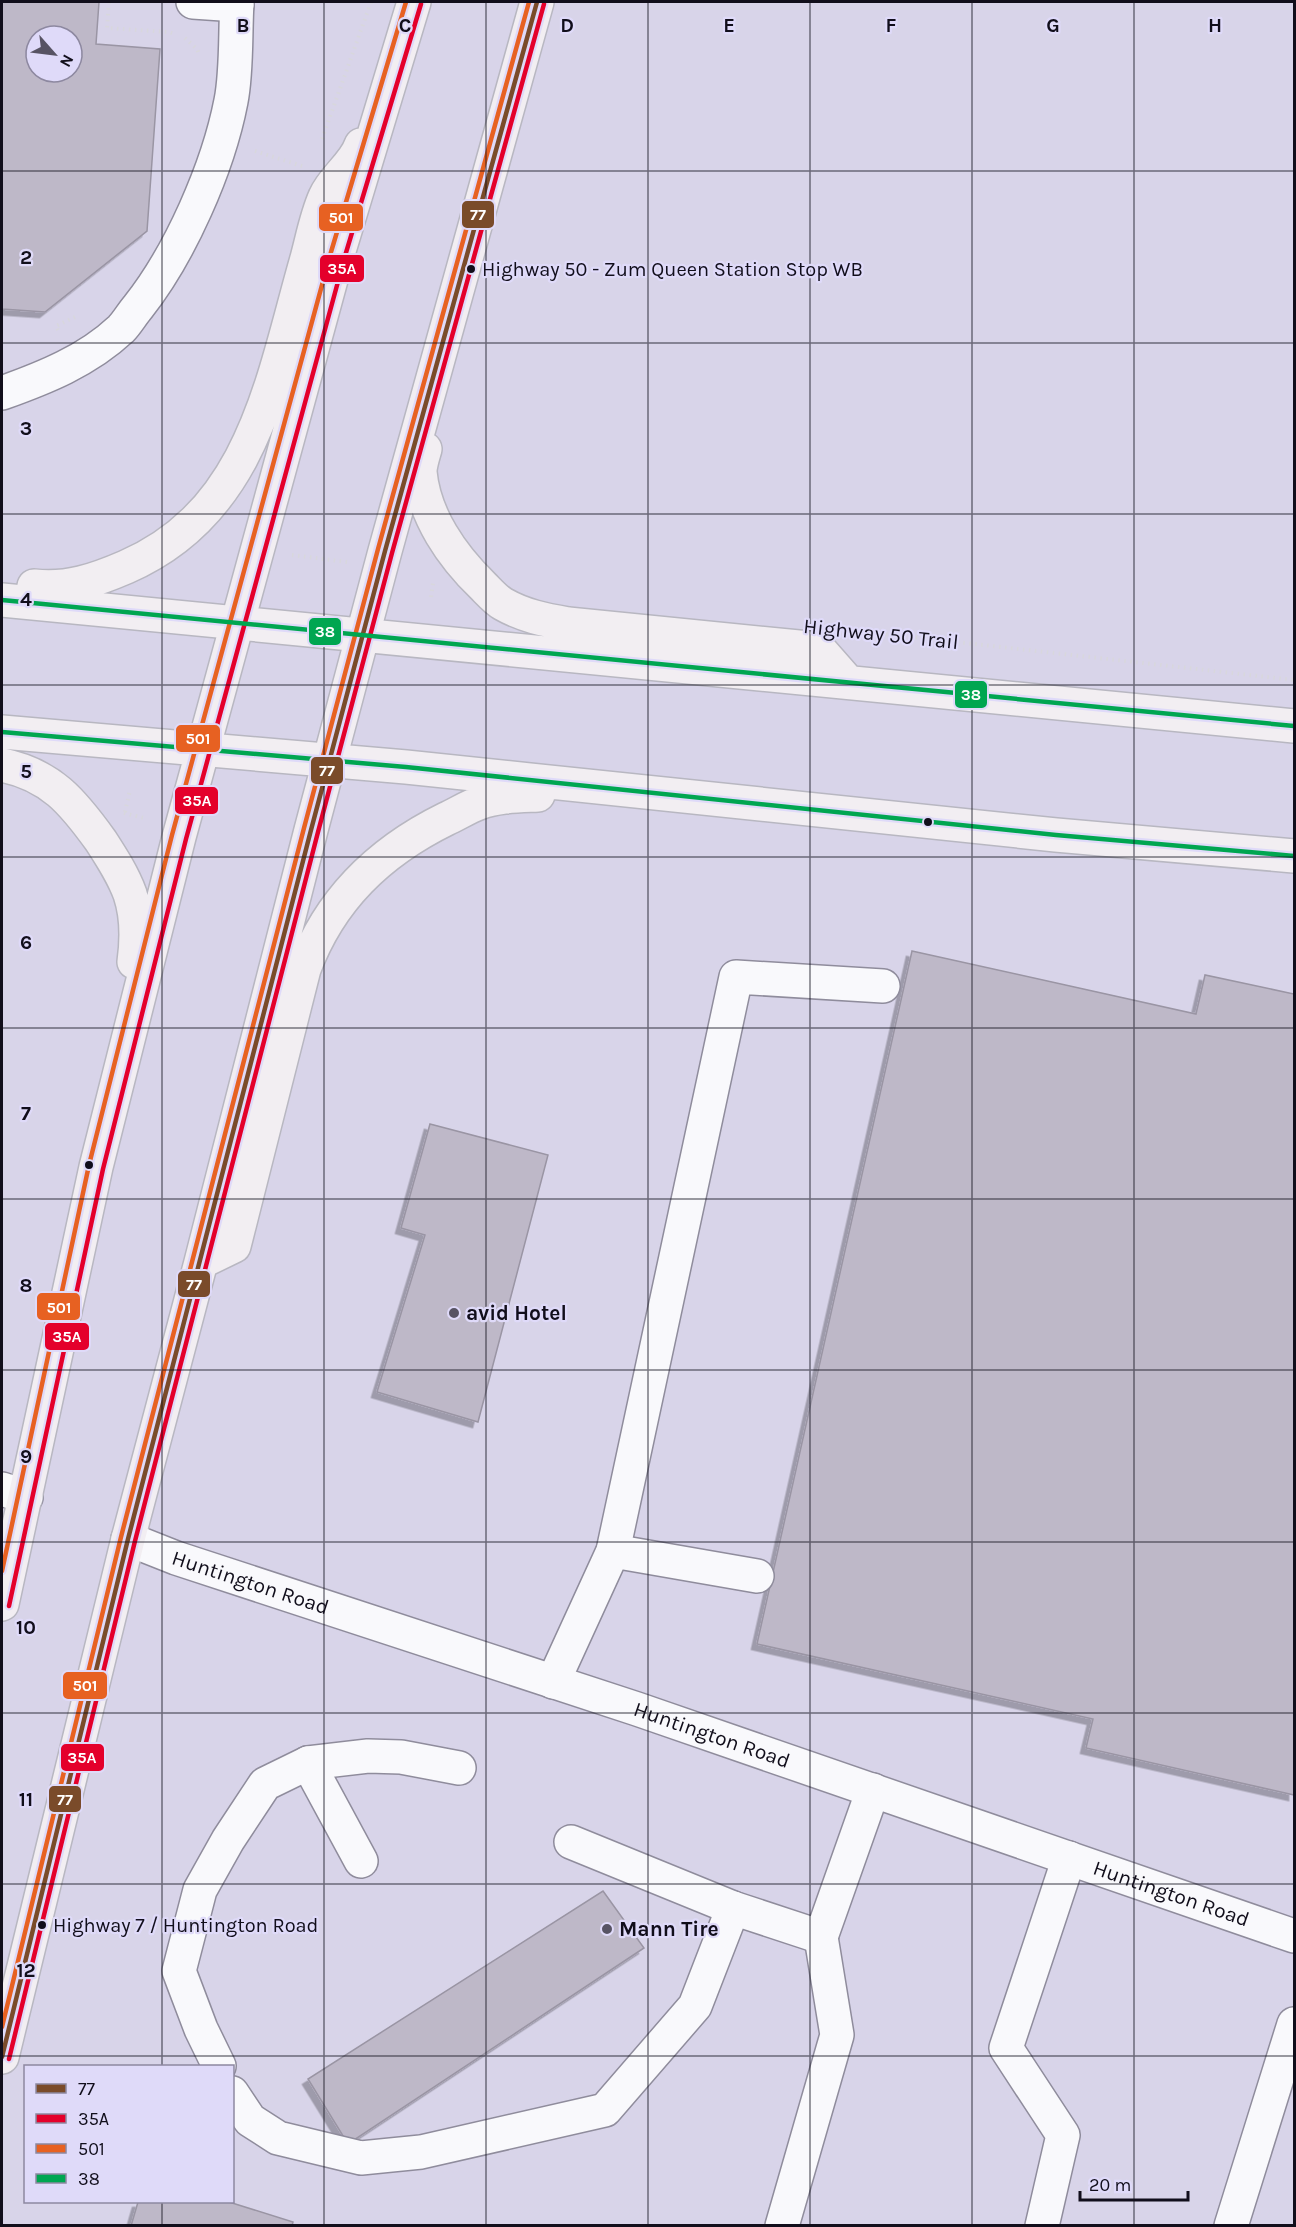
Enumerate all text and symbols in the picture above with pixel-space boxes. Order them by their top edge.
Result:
text: B [237,14,249,37]
text: C [399,14,411,37]
text: D [560,14,574,37]
text: E [723,14,735,37]
text: F [886,14,897,37]
text: G [1046,14,1060,37]
text: H [1208,14,1222,37]
north arrow [24,24,84,84]
text: N [56,51,78,70]
line badge: 77 [461,200,495,229]
line badge: 501 [318,203,364,232]
text: 77 [470,205,486,224]
text: 501 [328,208,354,227]
text: 2 [20,246,32,269]
line badge: 35A [319,254,365,283]
place label: Highway 50 - Zum Queen Station Stop WB [482,258,863,281]
text: 35A [327,259,357,278]
marker: Highway 50 - Zum Queen Station Stop WB [465,263,477,275]
text: 3 [20,417,32,440]
text: 4 [20,588,32,611]
street label: Highway 50 Trail [802,614,960,654]
line badge: 38 [308,617,342,646]
text: 38 [315,622,335,641]
line badge: 38 [954,680,988,709]
text: 38 [961,685,981,704]
line badge: 501 [175,724,221,753]
text: 501 [185,729,211,748]
line badge: 77 [310,756,344,785]
text: 5 [20,760,32,783]
text: 77 [319,761,335,780]
line badge: 35A [174,786,219,815]
text: 35A [182,791,212,810]
unlabelled marker [922,816,934,828]
text: 6 [20,931,32,954]
text: 7 [21,1102,31,1125]
unlabelled marker [83,1159,95,1171]
line badge: 77 [177,1270,211,1298]
text: 8 [20,1274,32,1297]
text: 77 [186,1275,202,1294]
line badge: 501 [36,1292,81,1321]
text: 501 [46,1298,72,1317]
place label: avid Hotel [466,1301,567,1325]
marker: avid Hotel [447,1306,461,1320]
line badge: 35A [44,1322,90,1351]
text: 35A [52,1327,82,1346]
text: 9 [20,1445,32,1468]
street label: Huntington Road [169,1546,332,1619]
text: 10 [16,1616,36,1639]
line badge: 501 [62,1671,108,1700]
text: 501 [72,1676,98,1695]
street label: Huntington Road [631,1697,793,1773]
line badge: 35A [60,1743,105,1772]
text: 35A [67,1748,97,1767]
line badge: 77 [48,1785,82,1813]
text: 11 [19,1788,33,1811]
text: 77 [57,1790,73,1809]
street label: Huntington Road [1090,1856,1253,1932]
place label: Highway 7 / Huntington Road [53,1914,318,1937]
place label: Mann Tire [619,1917,719,1941]
marker: Highway 7 / Huntington Road [36,1919,48,1931]
marker: Mann Tire [600,1922,614,1936]
text: 12 [16,1959,36,1982]
legend [24,2065,234,2203]
text: 77 [78,2078,95,2100]
text: 35A [78,2108,109,2130]
text: 501 [78,2138,105,2160]
scale bar [1080,2164,1188,2202]
text: 38 [78,2168,100,2190]
text: 20 m [1089,2174,1131,2196]

